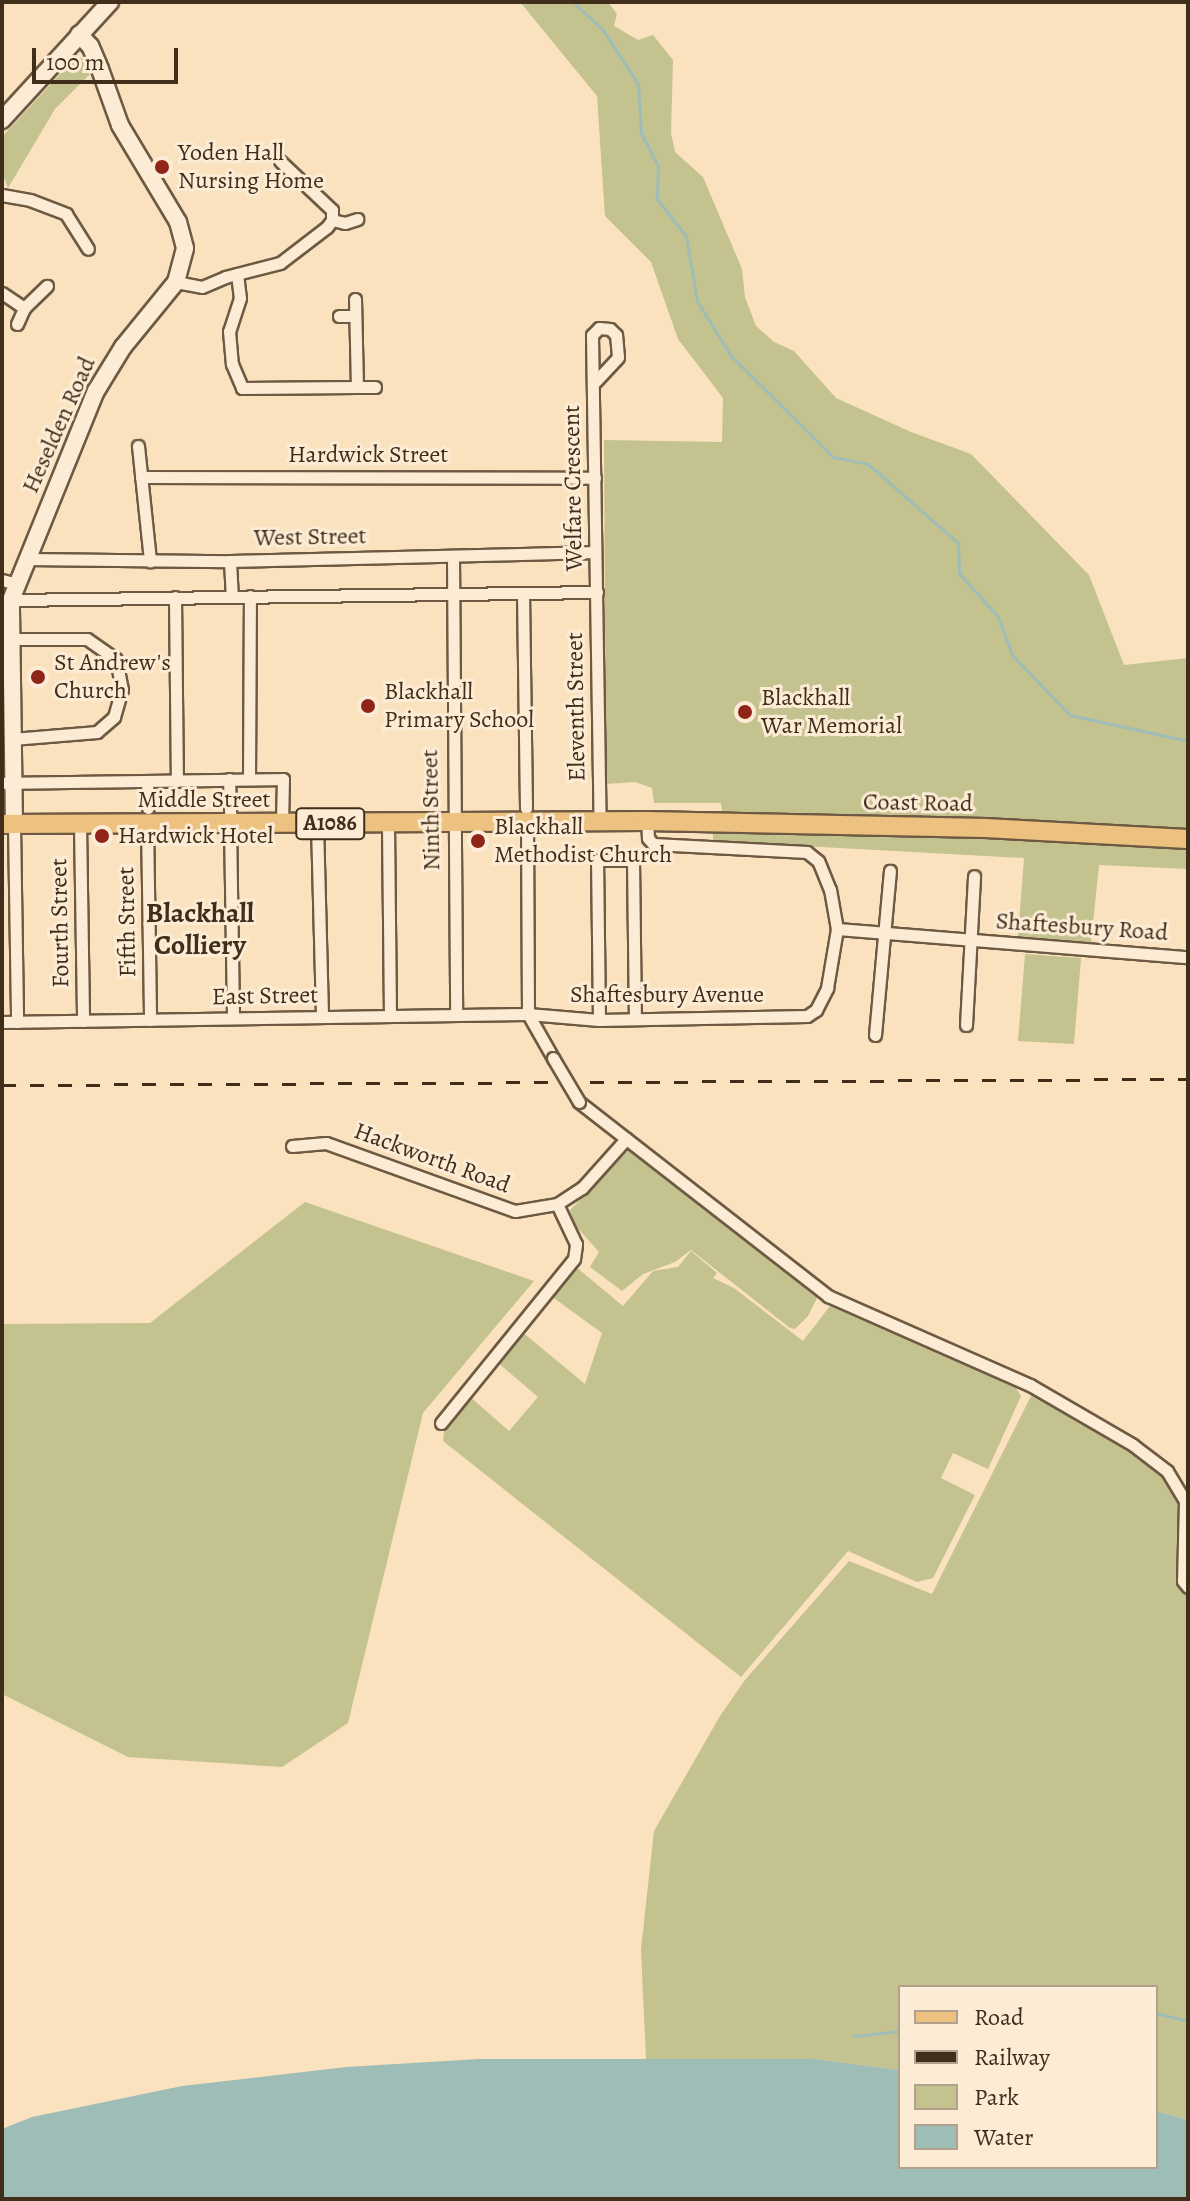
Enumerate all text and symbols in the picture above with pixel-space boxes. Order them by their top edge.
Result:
scale bar [36,32,182,82]
text: 100 m [46,46,105,78]
place label: Yoden Hall Nursing Home [178,139,324,195]
marker: Yoden Hall Nursing Home [153,158,171,176]
street label: Heselden Road [16,352,102,498]
street label: Welfare Crescent [557,405,589,571]
street label: Hardwick Street [288,441,448,469]
street label: West Street [253,522,367,552]
street label: Eleventh Street [560,632,592,782]
place label: St Andrew's Church [54,649,171,705]
marker: St Andrew's Church [29,668,47,686]
place label: Blackhall Primary School [384,678,534,734]
place label: Blackhall War Memorial [761,684,902,740]
marker: Blackhall Primary School [359,697,377,715]
marker: Blackhall War Memorial [736,703,754,721]
street label: Ninth Street [416,749,446,871]
street label: Middle Street [137,786,271,814]
street label: Coast Road [863,788,973,818]
road number: A1086 [294,806,366,842]
place label: Blackhall Methodist Church [494,813,672,869]
place label: Hardwick Hotel [118,822,273,850]
marker: Hardwick Hotel [93,827,111,845]
marker: Blackhall Methodist Church [469,832,487,850]
street label: Fourth Street [44,858,76,988]
street label: Fifth Street [112,866,142,978]
district label: Blackhall Colliery [146,896,254,962]
street label: Shaftesbury Road [995,907,1169,947]
street label: East Street [212,981,318,1011]
street label: Shaftesbury Avenue [570,981,764,1009]
street label: Hackworth Road [350,1116,514,1200]
legend [898,1985,1158,2169]
text: Road [974,2001,1024,2033]
text: Railway [974,2041,1050,2073]
text: Park [974,2081,1019,2113]
text: Water [974,2121,1034,2153]

